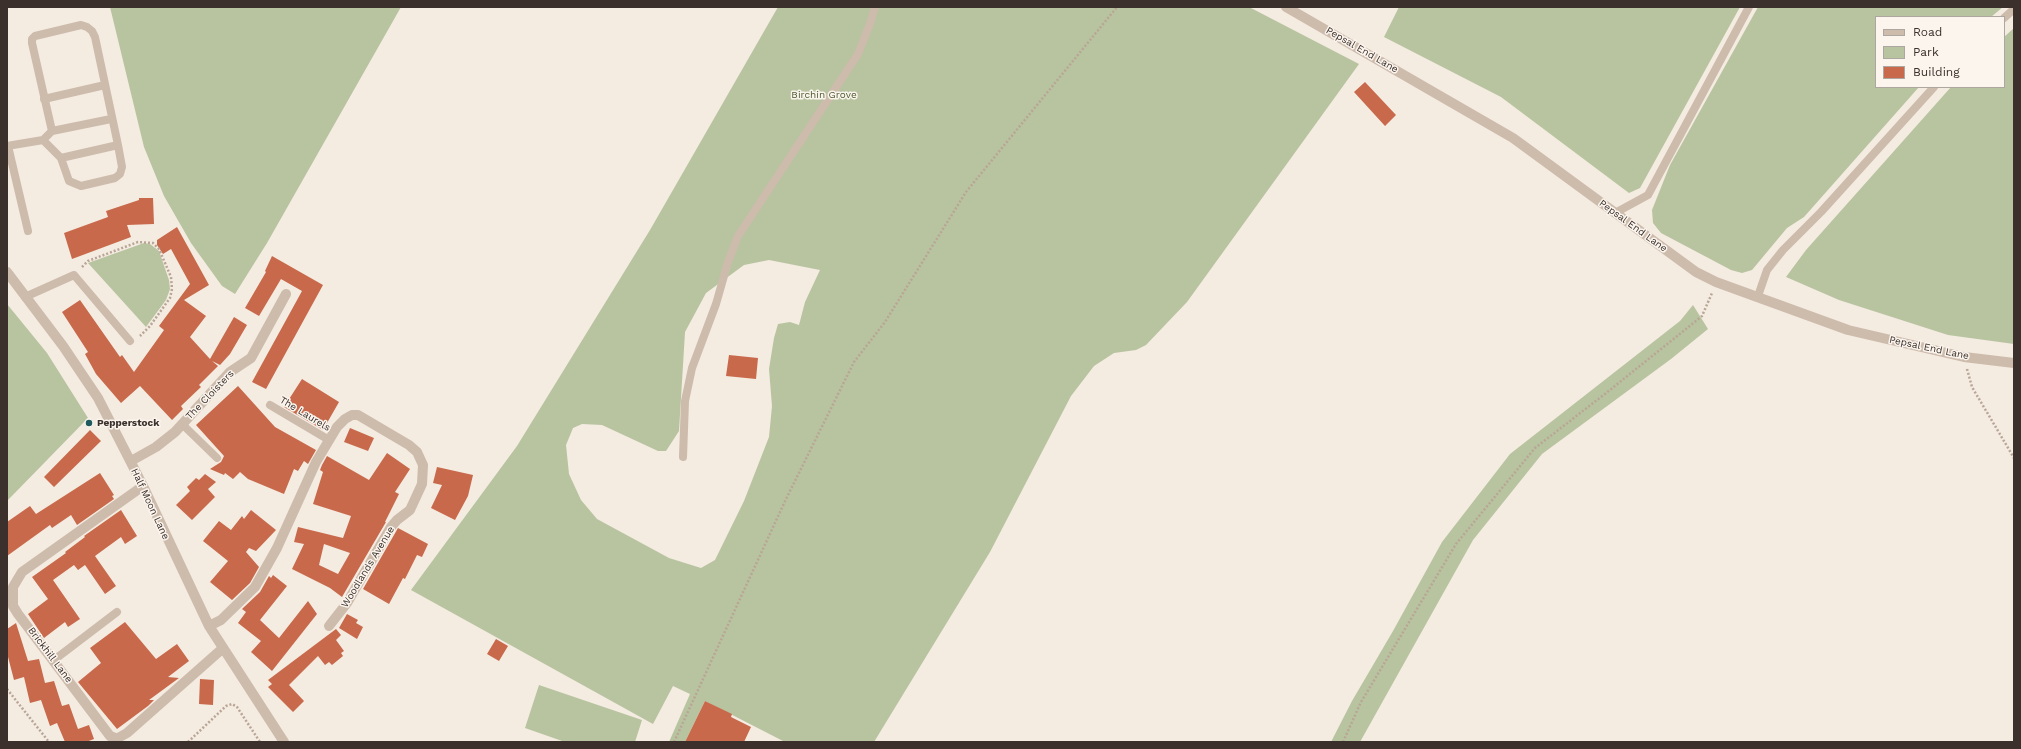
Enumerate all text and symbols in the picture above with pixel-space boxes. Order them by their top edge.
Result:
legend [1875,16,2005,88]
street label: Pepsal End Lane [1324,24,1400,76]
text: Road [1913,25,1942,39]
text: Park [1913,45,1939,59]
text: Building [1913,65,1960,79]
park label: Birchin Grove [791,89,857,101]
street label: Pepsal End Lane [1597,197,1669,255]
street label: Pepsal End Lane [1888,334,1970,362]
street label: The Cloisters [183,368,237,422]
street label: The Laurels [277,394,333,434]
place label: Pepperstock [97,417,159,429]
marker: Pepperstock [84,418,94,428]
street label: Half Moon Lane [128,467,172,541]
street label: Woodlands Avenue [339,524,397,610]
street label: Brickhill Lane [25,625,75,685]

